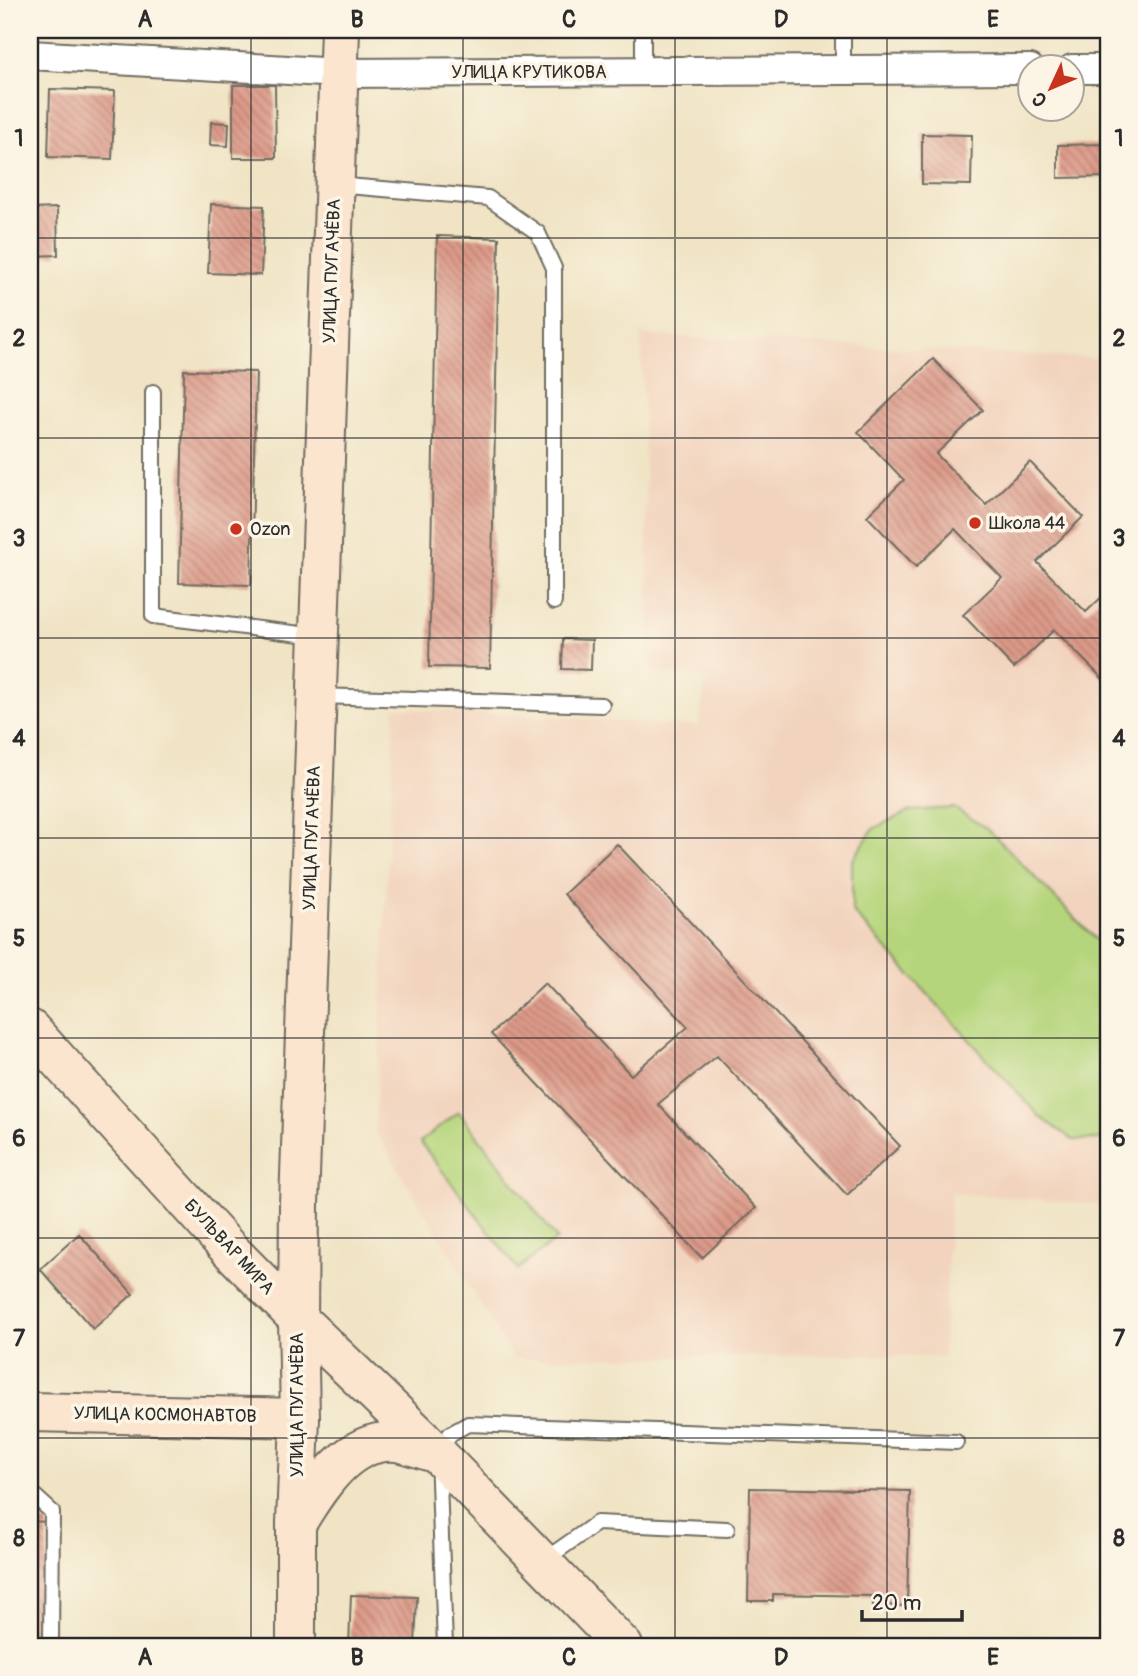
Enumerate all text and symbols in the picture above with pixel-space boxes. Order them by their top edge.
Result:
text: A [138,5,153,34]
text: B [350,5,364,34]
text: C [562,5,576,34]
text: D [774,5,788,34]
text: E [987,5,999,34]
north arrow [1016,52,1086,122]
street label: УЛИЦА КРУТИКОВА [451,61,607,84]
text: С [1027,86,1052,112]
text: 1 [15,124,24,153]
text: 1 [1115,124,1124,153]
street label: УЛИЦА ПУГАЧЁВА [318,198,346,344]
text: 2 [13,324,26,353]
text: 2 [1113,324,1126,353]
place label: Школа 44 [989,512,1066,535]
marker: Школа 44 [967,515,983,531]
place label: Ozon [250,518,290,541]
marker: Ozon [228,521,244,537]
text: 3 [13,524,25,553]
text: 3 [1113,524,1125,553]
text: 4 [12,724,26,753]
text: 4 [1112,724,1126,753]
street label: УЛИЦА ПУГАЧЁВА [298,765,326,911]
text: 5 [13,924,25,953]
text: 5 [1113,924,1125,953]
text: 6 [12,1124,26,1153]
text: 6 [1112,1124,1126,1153]
street label: БУЛЬВАР МИРА [179,1194,279,1300]
text: 7 [13,1324,26,1353]
text: 7 [1113,1324,1126,1353]
street label: УЛИЦА ПУГАЧЁВА [286,1332,309,1477]
street label: УЛИЦА КОСМОНАВТОВ [73,1402,257,1428]
text: 8 [13,1524,25,1553]
text: 8 [1113,1524,1125,1553]
scale bar [862,1578,961,1622]
text: 20 m [872,1590,921,1617]
text: A [138,1643,153,1672]
text: B [350,1643,364,1672]
text: C [562,1643,576,1672]
text: D [774,1643,788,1672]
text: E [987,1643,999,1672]

